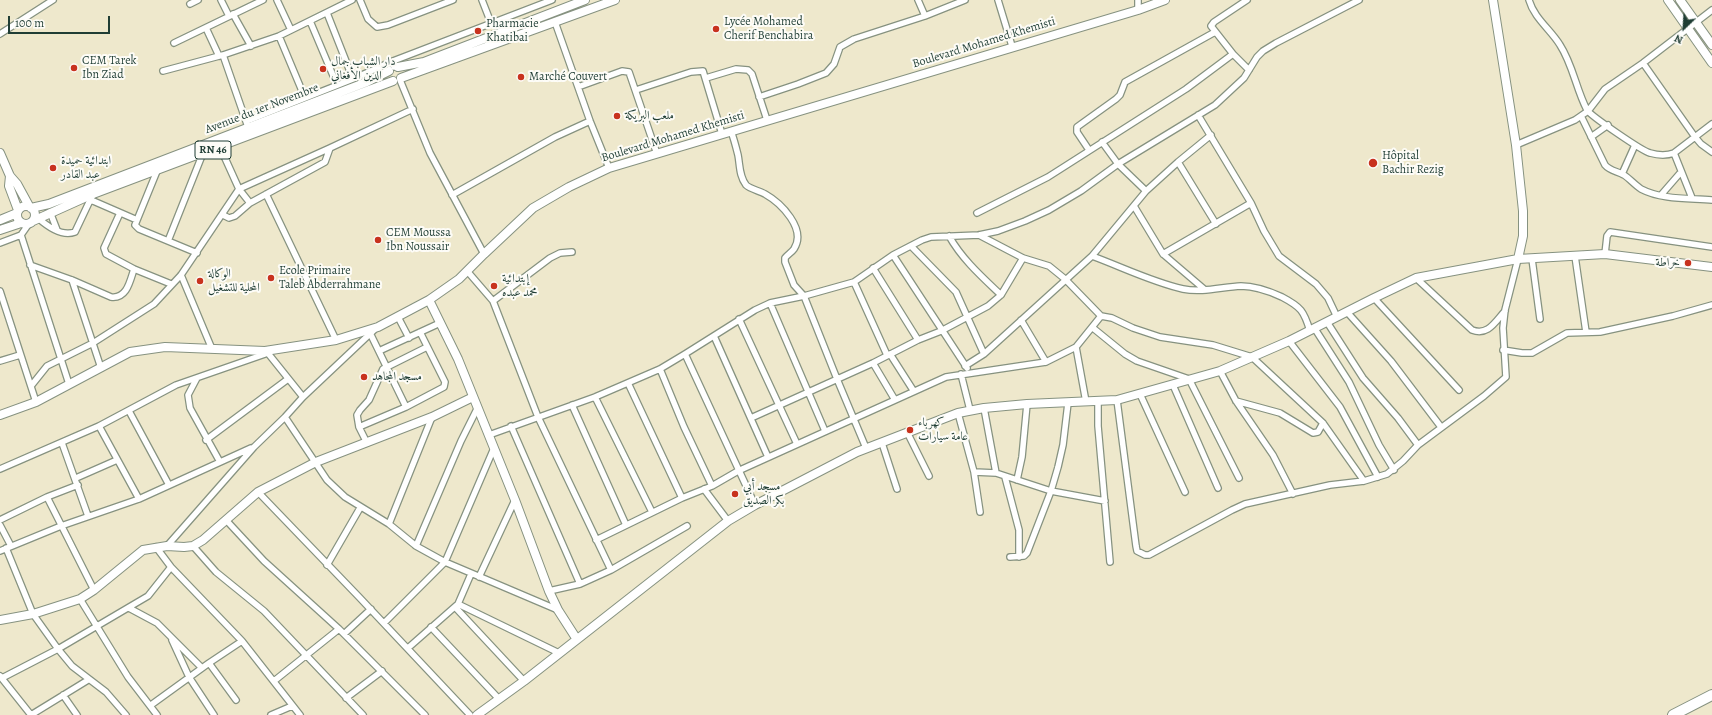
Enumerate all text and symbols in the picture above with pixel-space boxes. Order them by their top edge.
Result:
scale bar [10,8,112,34]
north arrow [1664,8,1704,48]
street label: Boulevard Mohamed Khemisti [911,14,1057,72]
text: 100 m [15,15,44,31]
place label: Lycée Mohamed Cherif Benchabira [724,15,813,43]
place label: Pharmacie Khatibai [486,17,539,45]
marker: Lycée Mohamed Cherif Benchabira [711,24,721,34]
marker: Pharmacie Khatibai [473,26,483,36]
text: N [1672,31,1686,48]
place label: CEM Tarek Ibn Ziad [82,54,137,82]
place label: دار الشباب جمال الدين الأفغاني [331,55,396,83]
marker: CEM Tarek Ibn Ziad [69,63,79,73]
marker: دار الشباب جمال الدين الأفغاني [318,64,328,74]
place label: Marché Couvert [529,70,607,84]
marker: Marché Couvert [516,72,526,82]
street label: Avenue du 1er Novembre [203,81,321,137]
street label: Boulevard Mohamed Khemisti [600,108,746,166]
place label: ملعب البريكة [625,109,674,123]
marker: ملعب البريكة [612,111,622,121]
road number: RN 46 [195,141,231,159]
place label: Hôpital Bachir Rezig [1382,149,1444,177]
place label: ابتدائية حميدة عبد القادر [61,154,111,182]
marker: Hôpital Bachir Rezig [1367,157,1379,169]
marker: ابتدائية حميدة عبد القادر [48,163,58,173]
place label: CEM Moussa Ibn Noussair [386,226,451,254]
marker: CEM Moussa Ibn Noussair [373,235,383,245]
place label: خراطة [1656,256,1680,270]
marker: خراطة [1683,258,1693,268]
place label: Ecole Primaire Taleb Abderrahmane [279,264,381,292]
place label: الوكالة المحلية للتشغيل [208,267,260,295]
place label: إبتدائية محمد عبده [502,272,538,300]
marker: Ecole Primaire Taleb Abderrahmane [266,273,276,283]
marker: الوكالة المحلية للتشغيل [195,276,205,286]
marker: إبتدائية محمد عبده [489,281,499,291]
place label: مسجد المجاهد [372,370,422,384]
marker: مسجد المجاهد [359,372,369,382]
place label: كهرباء عامة سيارات [918,416,968,444]
marker: كهرباء عامة سيارات [905,425,915,435]
place label: مسجد أبي بكر الصديق [743,480,784,508]
marker: مسجد أبي بكر الصديق [730,489,740,499]

